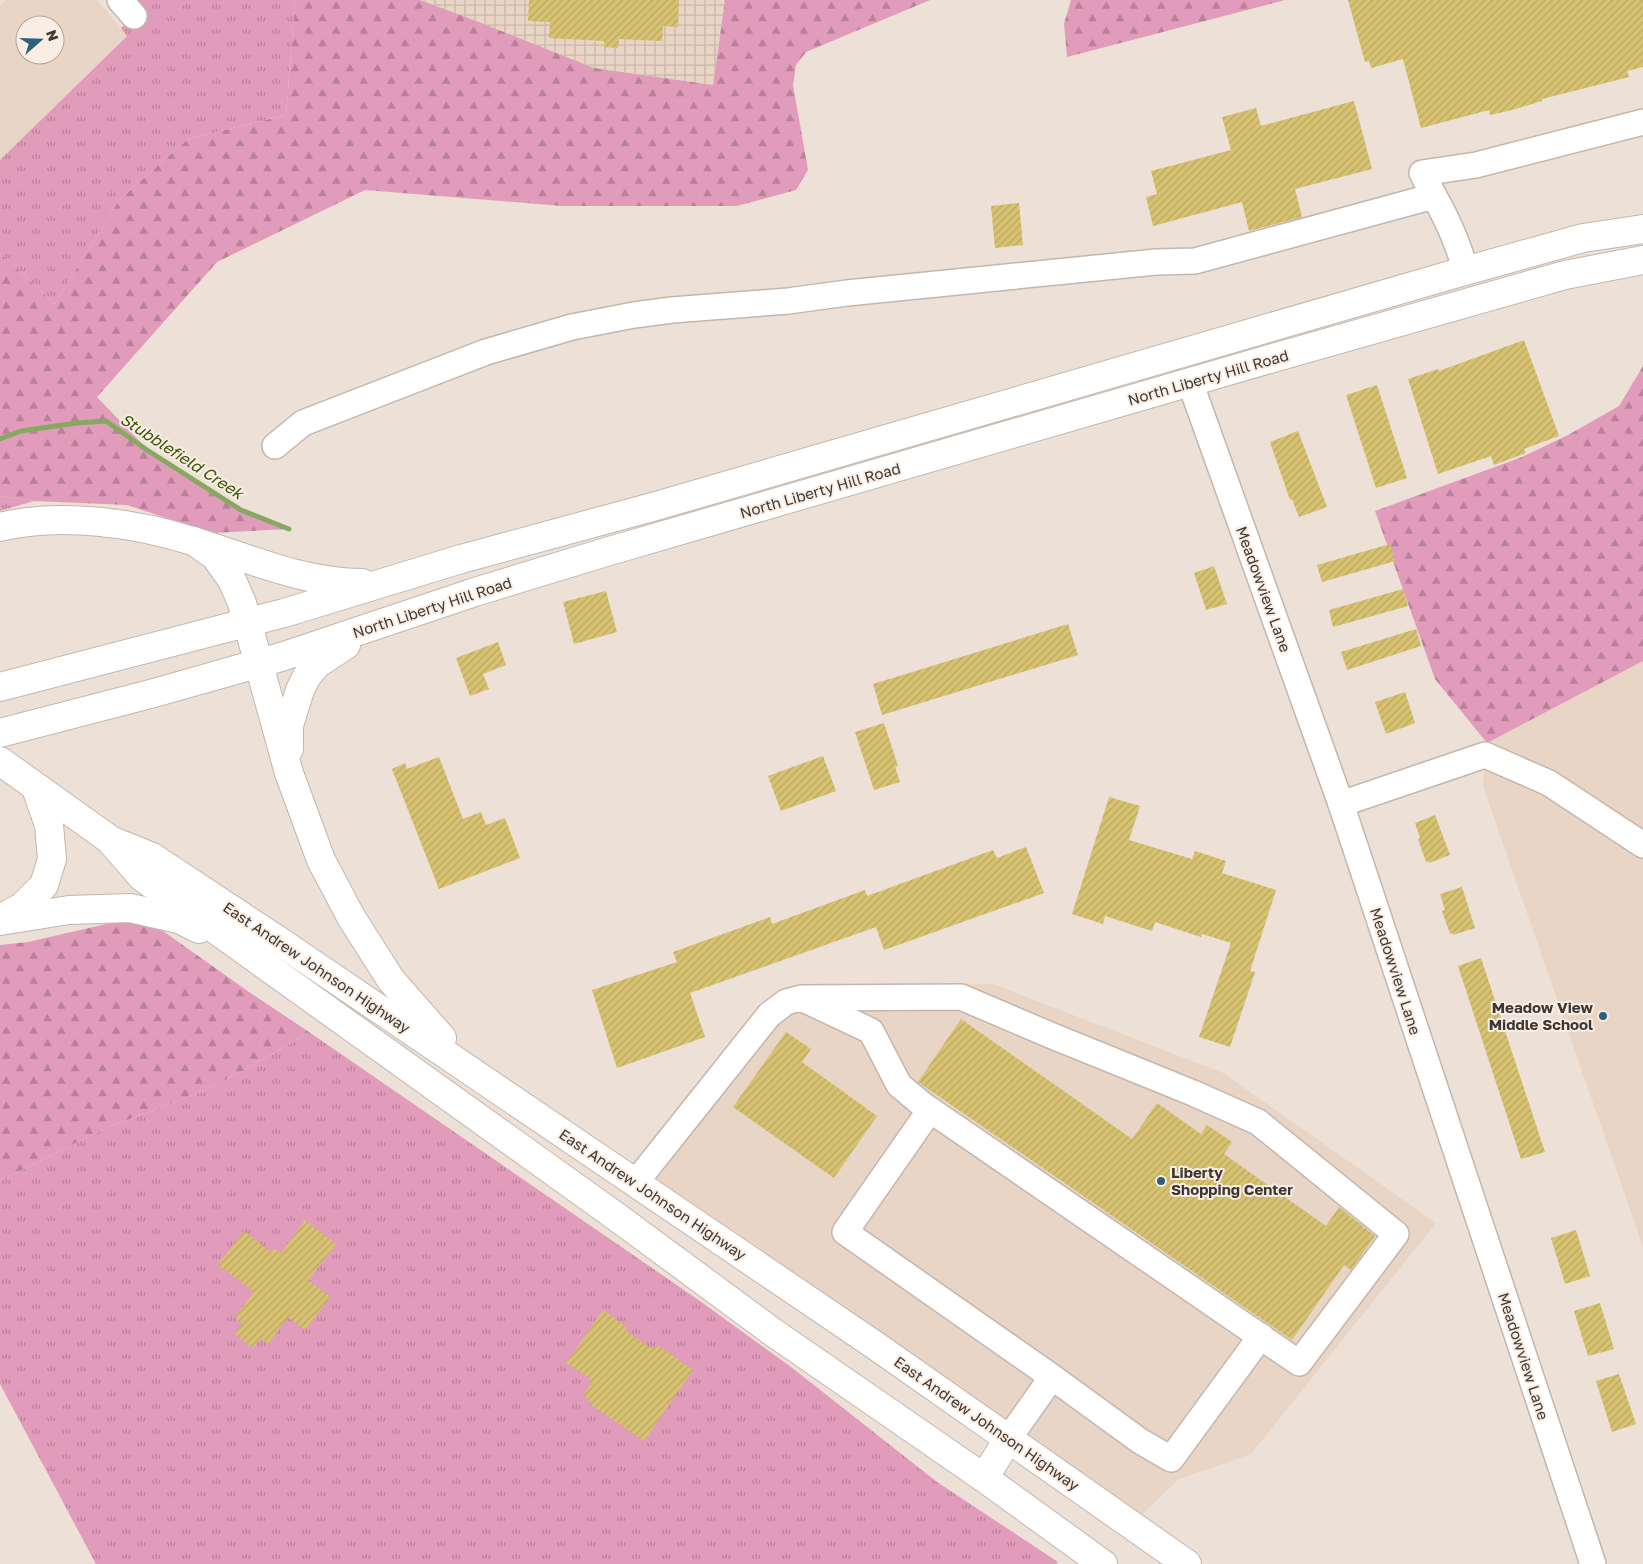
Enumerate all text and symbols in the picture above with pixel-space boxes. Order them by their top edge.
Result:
north arrow [15,15,65,65]
text: N [43,27,62,43]
street label: North Liberty Hill Road [1126,345,1290,409]
water label: Stubblefield Creek [117,409,249,504]
street label: North Liberty Hill Road [738,458,902,522]
street label: Meadowview Lane [1233,524,1295,655]
street label: North Liberty Hill Road [350,573,514,641]
street label: East Andrew Johnson Highway [220,898,414,1037]
street label: Meadowview Lane [1367,905,1425,1037]
place label: Meadow View Middle School [1489,998,1594,1033]
marker: Meadow View Middle School [1597,1010,1609,1022]
street label: East Andrew Johnson Highway [556,1125,750,1264]
place label: Liberty Shopping Center [1171,1163,1293,1198]
marker: Liberty Shopping Center [1155,1175,1167,1187]
street label: Meadowview Lane [1495,1290,1553,1422]
street label: East Andrew Johnson Highway [891,1352,1083,1494]

